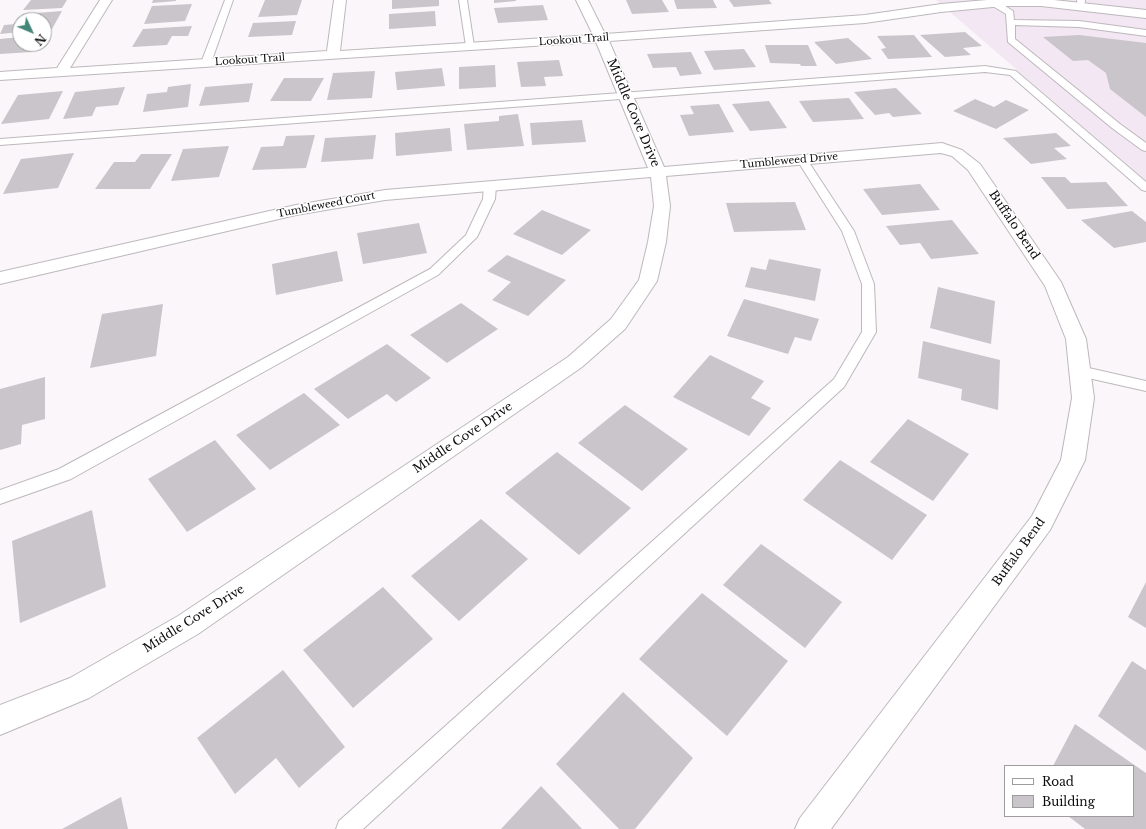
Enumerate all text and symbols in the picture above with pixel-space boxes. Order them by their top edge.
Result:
north arrow [12,12,52,52]
text: N [31,31,49,48]
street label: Lookout Trail [539,32,609,48]
street label: Lookout Trail [215,52,285,68]
street label: Middle Cove Drive [604,57,662,169]
street label: Tumbleweed Drive [740,151,838,171]
street label: Buffalo Bend [986,188,1042,262]
street label: Tumbleweed Court [276,190,376,220]
street label: Middle Cove Drive [411,399,515,477]
street label: Buffalo Bend [990,515,1048,589]
street label: Middle Cove Drive [141,582,247,656]
legend [1004,765,1134,817]
text: Road [1042,774,1074,789]
text: Building [1042,794,1095,809]

